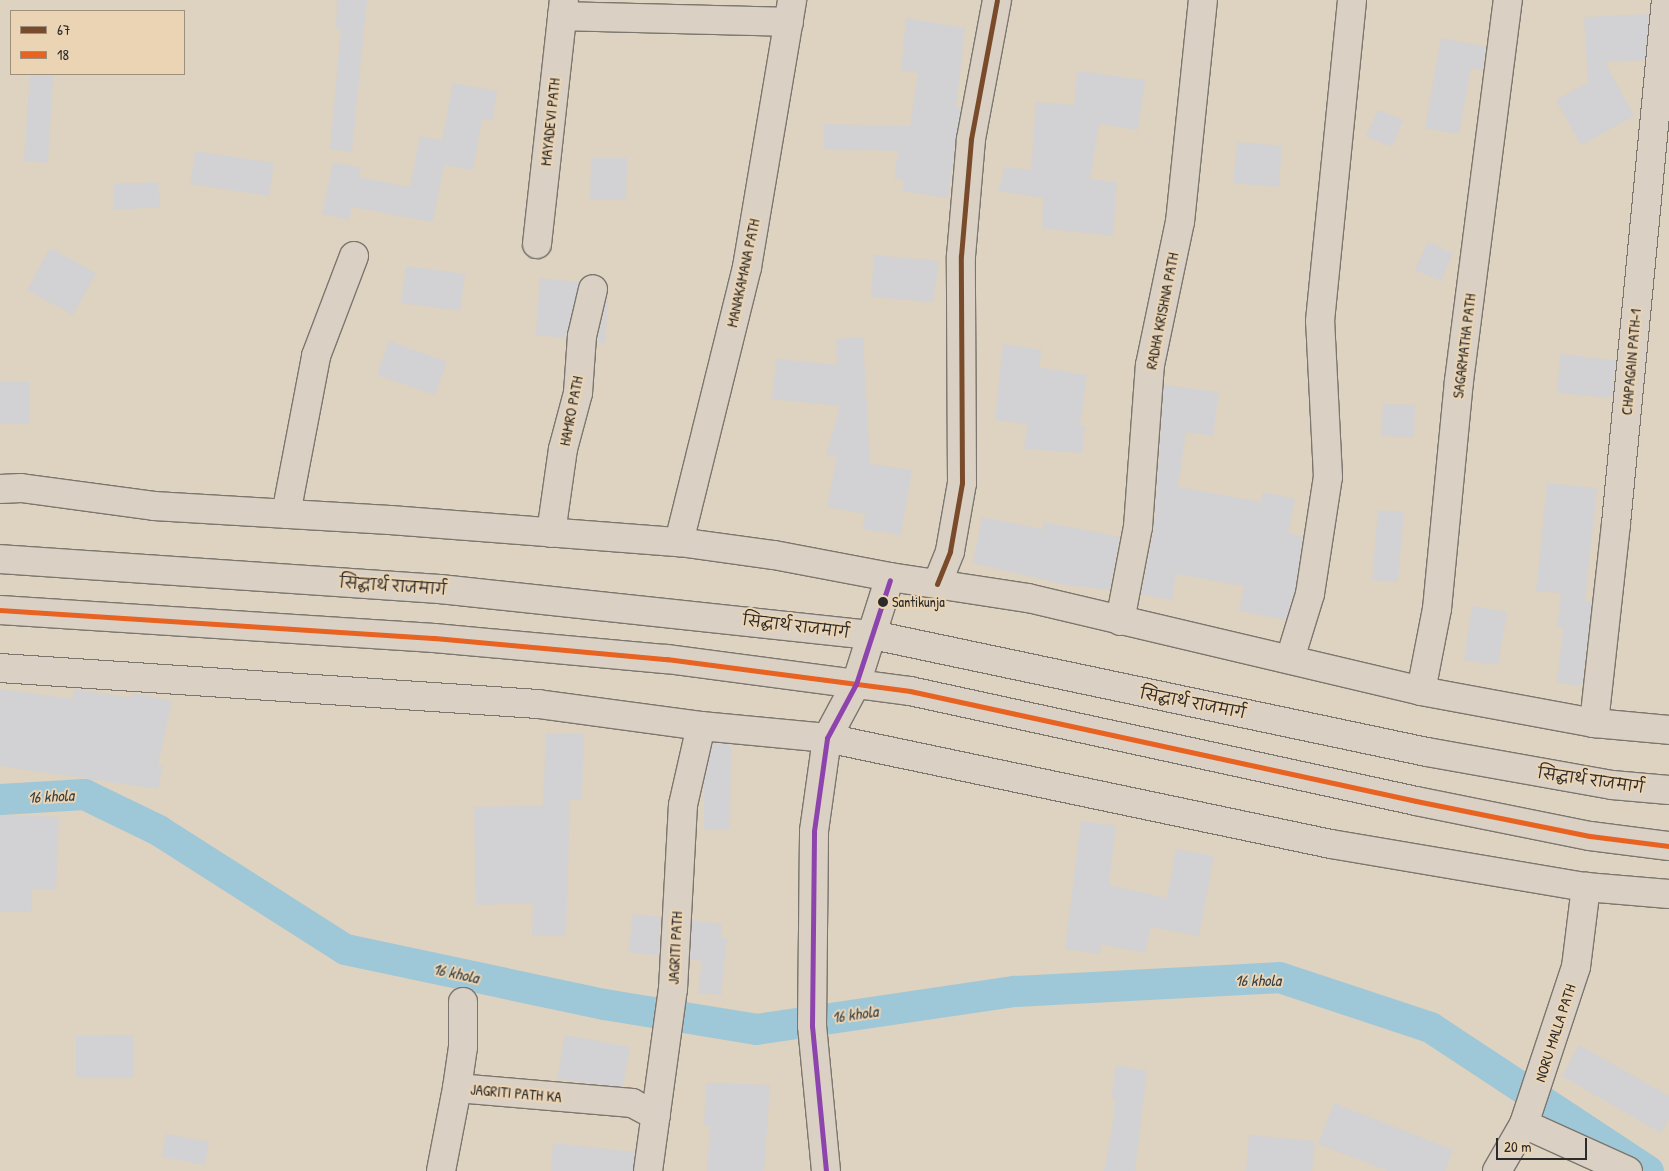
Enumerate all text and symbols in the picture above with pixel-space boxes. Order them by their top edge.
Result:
legend [10,10,185,75]
text: 67 [57,19,70,40]
text: 18 [57,44,69,65]
street label: MAYADEVI PATH [536,77,564,167]
street label: MANAKAMANA PATH [723,217,763,329]
street label: RADHA KRISHNA PATH [1142,251,1182,371]
street label: SAGARMATHA PATH [1449,293,1479,399]
street label: CHAPAGAIN PATH-1 [1617,308,1645,416]
street label: HAMRO PATH [555,375,587,447]
street label: सिद्धार्थ राजमार्ग [339,573,447,599]
place label: Santikunja [892,594,945,610]
marker: Santikunja [878,597,888,607]
street label: सिद्धार्थ राजमार्ग [742,611,850,641]
street label: सिद्धार्थ राजमार्ग [1139,684,1247,722]
street label: सिद्धार्थ राजमार्ग [1537,764,1645,796]
water label: 16 khola [27,785,75,807]
street label: JAGRITI PATH [664,911,686,985]
water label: 16 khola [431,959,481,987]
water label: 16 khola [1235,970,1281,990]
street label: NORU MALLA PATH [1531,982,1579,1084]
water label: 16 khola [831,1001,879,1027]
street label: JAGRITI PATH KA [470,1080,562,1106]
scale bar [1499,1128,1590,1160]
text: 20 m [1504,1136,1531,1157]

